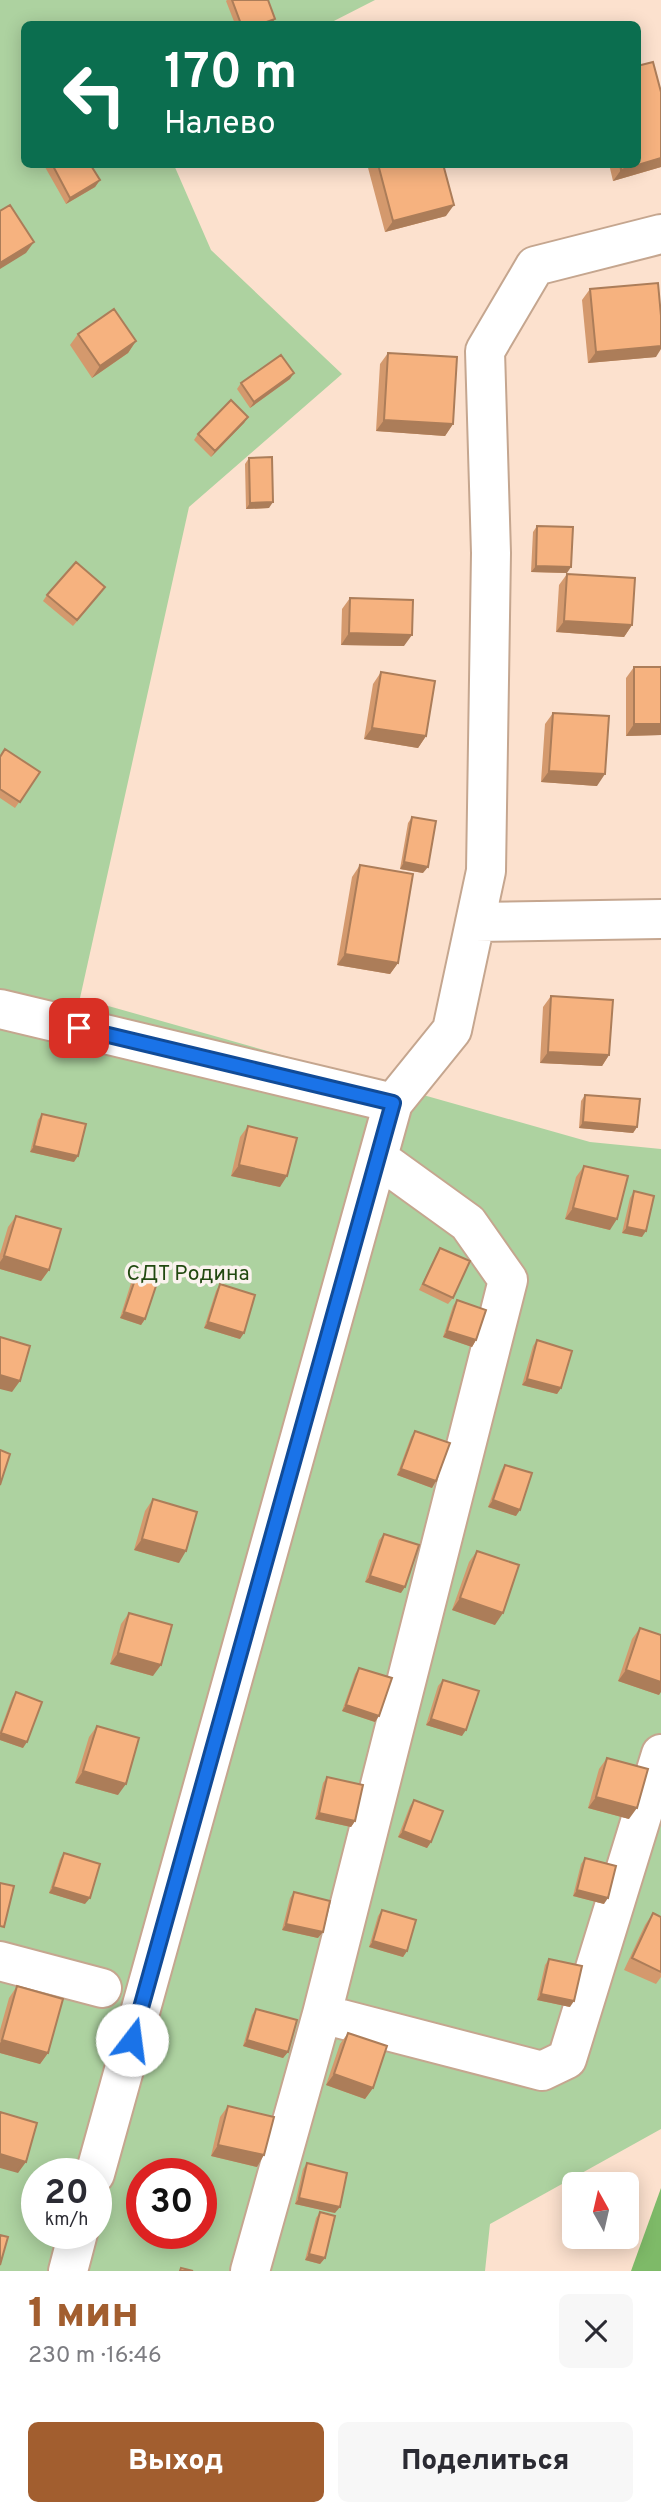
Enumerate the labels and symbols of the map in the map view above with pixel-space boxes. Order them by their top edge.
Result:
pin [49,998,109,1058]
park label: СДТ Родина [127,1261,249,1288]
position arrow [95,2003,169,2077]
speed limit sign: 30 [126,2158,217,2249]
north arrow [562,2172,639,2249]

